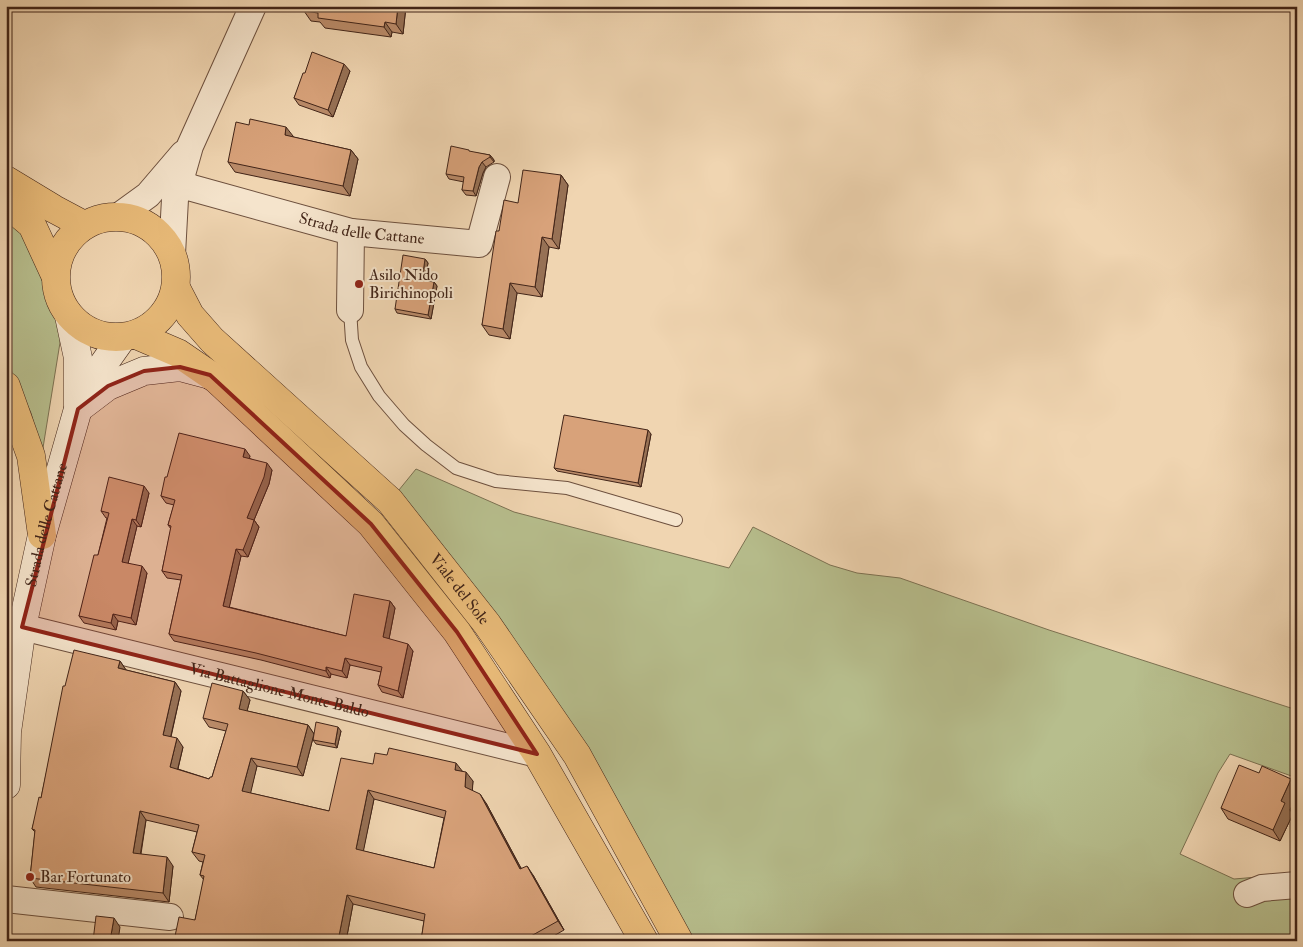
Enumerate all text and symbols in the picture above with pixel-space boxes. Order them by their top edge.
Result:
street label: Strada delle Cattane [297,208,426,249]
place label: Asilo Nido Birichinopoli [368,265,453,304]
marker: Asilo Nido Birichinopoli [353,278,365,290]
street label: Strada delle Cattane [21,460,72,589]
street label: Viale del Sole [425,549,494,629]
street label: Via Battaglione Monte Baldo [187,659,372,722]
place label: Bar Fortunato [40,867,131,887]
marker: Bar Fortunato [24,871,36,883]

